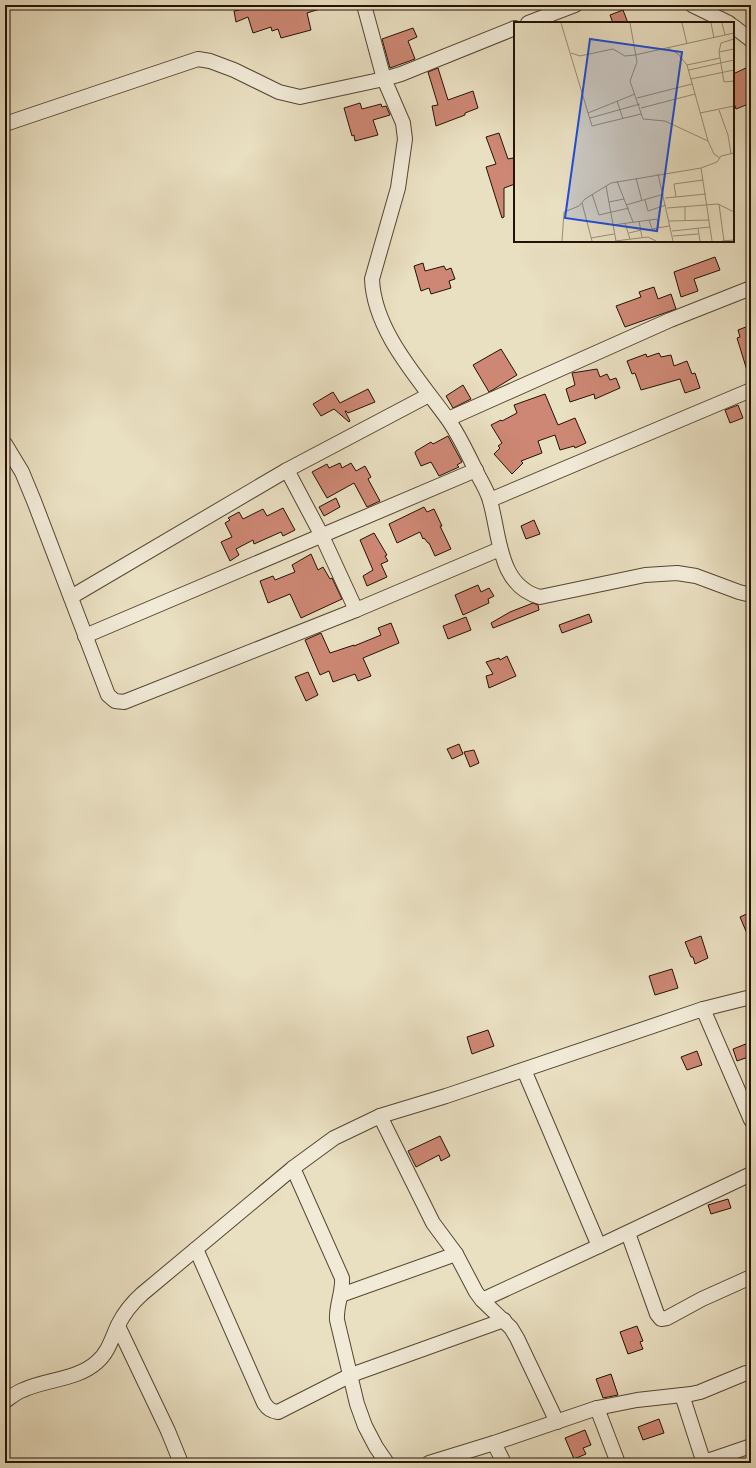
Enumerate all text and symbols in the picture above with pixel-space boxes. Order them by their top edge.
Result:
inset map [514,22,734,242]

